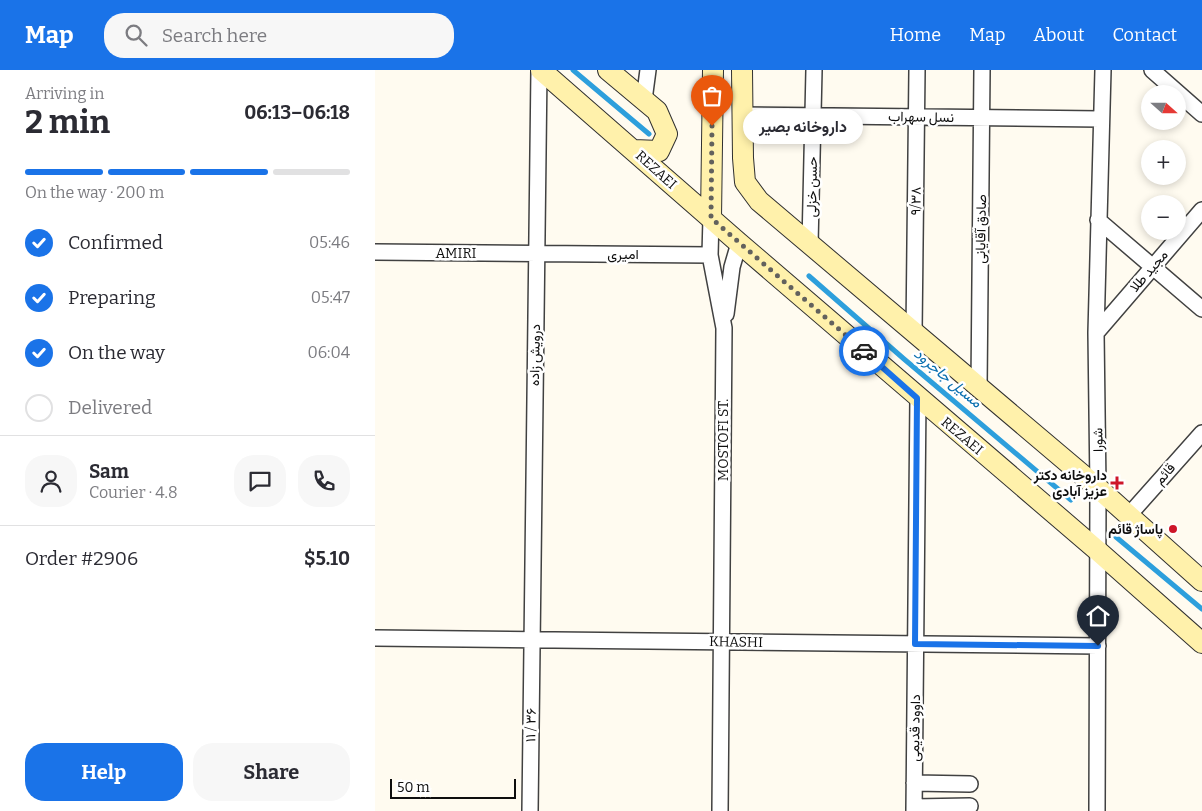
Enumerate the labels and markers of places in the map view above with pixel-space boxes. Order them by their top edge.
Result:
pin [691,75,733,126]
callout: داروخانه بصیر [742,108,862,144]
place label: داروخانه دکتر عزیز آبادی [1033,467,1107,500]
marker: داروخانه دکتر عزیز آبادی [1111,477,1123,489]
place label: پاساژ قائم [1108,521,1163,539]
marker: پاساژ قائم [1167,523,1179,535]
pin [1077,595,1119,646]

